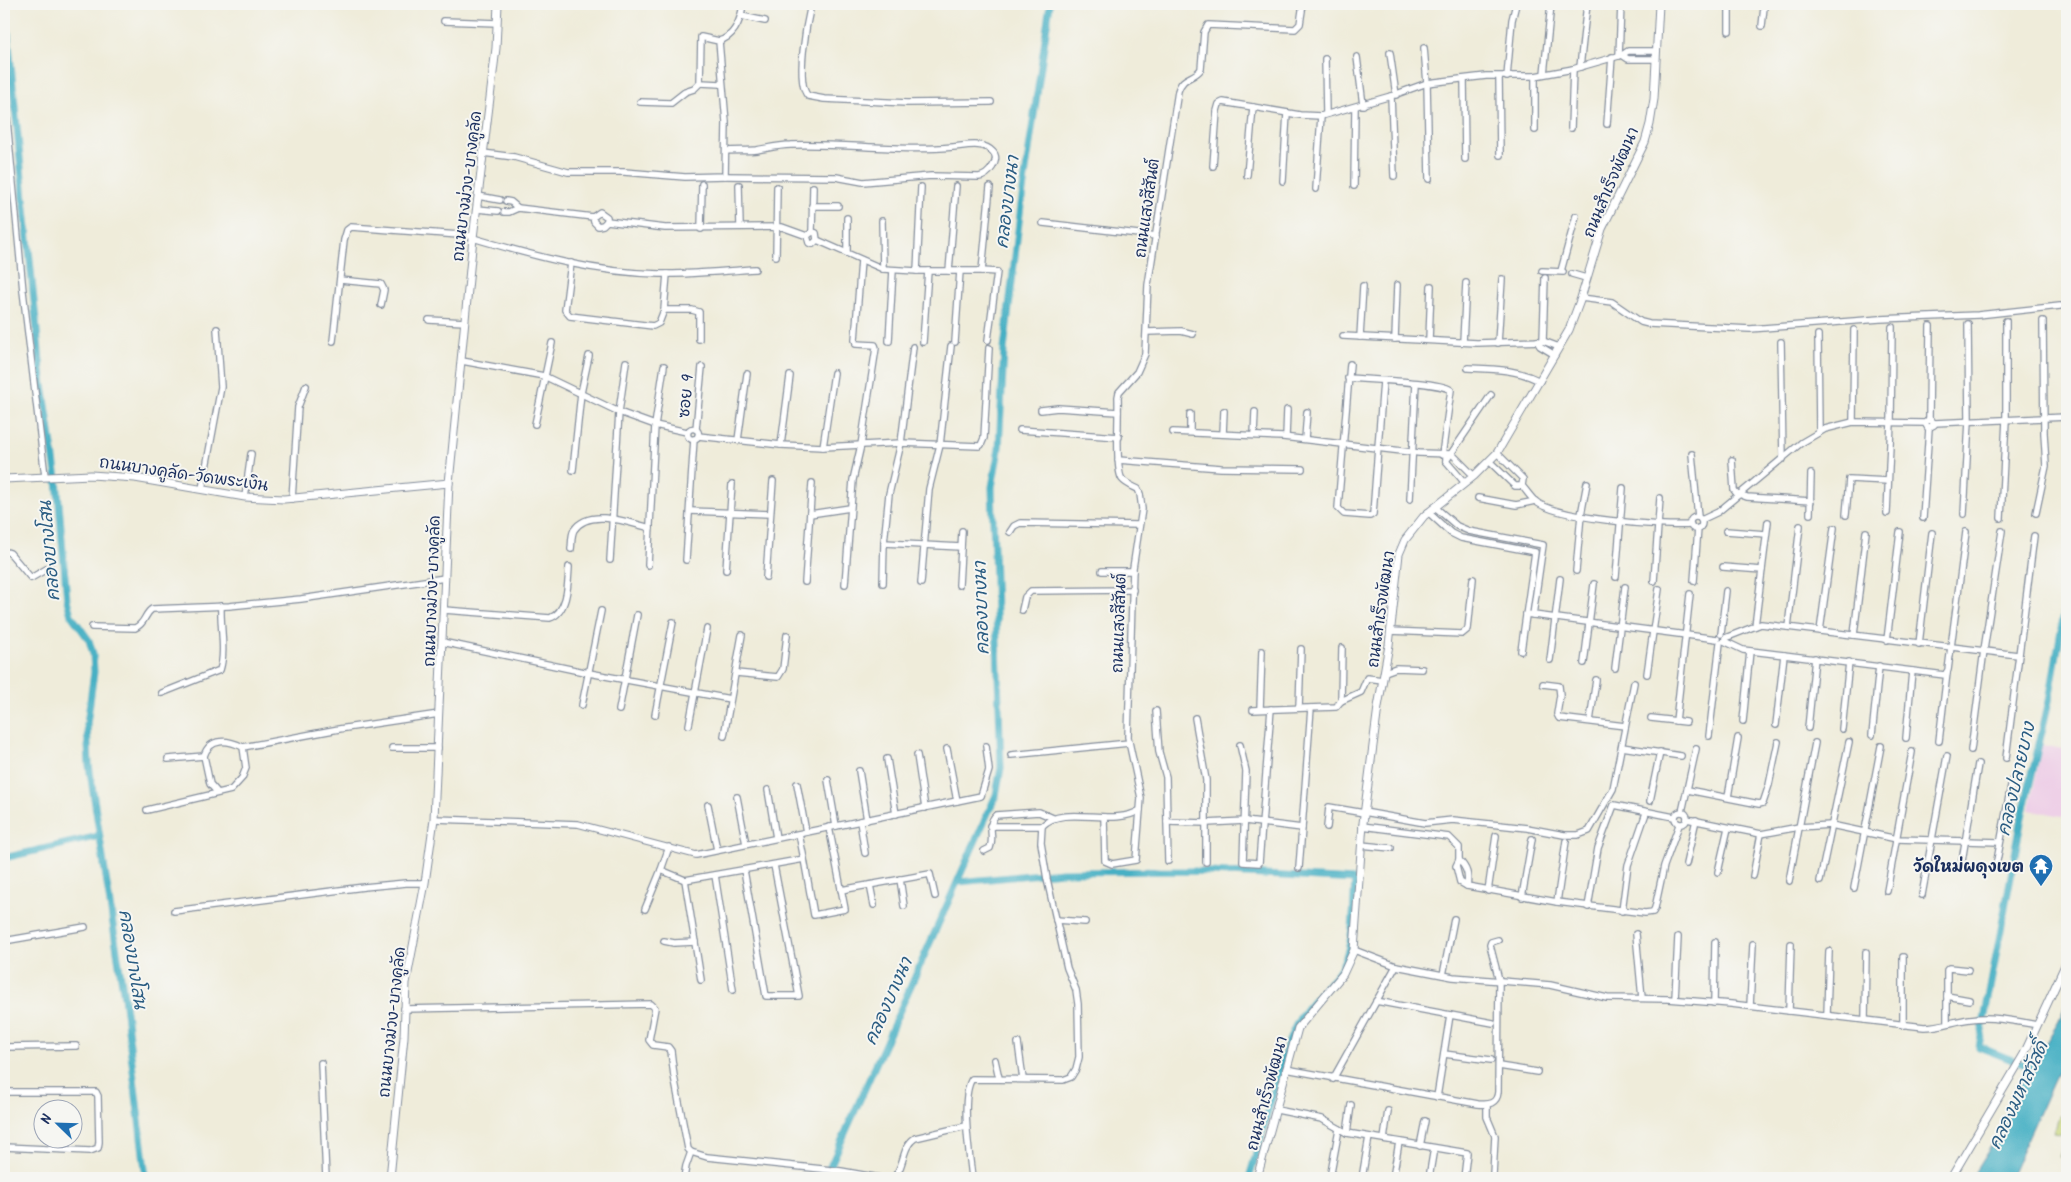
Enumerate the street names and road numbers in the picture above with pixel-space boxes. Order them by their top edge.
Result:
street label: ถนนบางม่วง-บางคูลัด [446,109,489,263]
street label: ถนนสำเร็จพัฒนา [1577,123,1646,242]
street label: ถนนแสงสีสันต์ [1128,157,1167,260]
street label: ซอย 9 [672,373,701,419]
street label: ถนนบางคูลัด-วัดพระเงิน [98,450,270,499]
street label: ถนนบางม่วง-บางคูลัด [417,515,448,667]
street label: ถนนสำเร็จพัฒนา [1361,549,1402,669]
street label: ถนนแสงสีสันต์ [1105,572,1134,674]
street label: ถนนบางม่วง-บางคูลัด [372,945,413,1099]
street label: ถนนสำเร็จพัฒนา [1240,1033,1295,1154]

